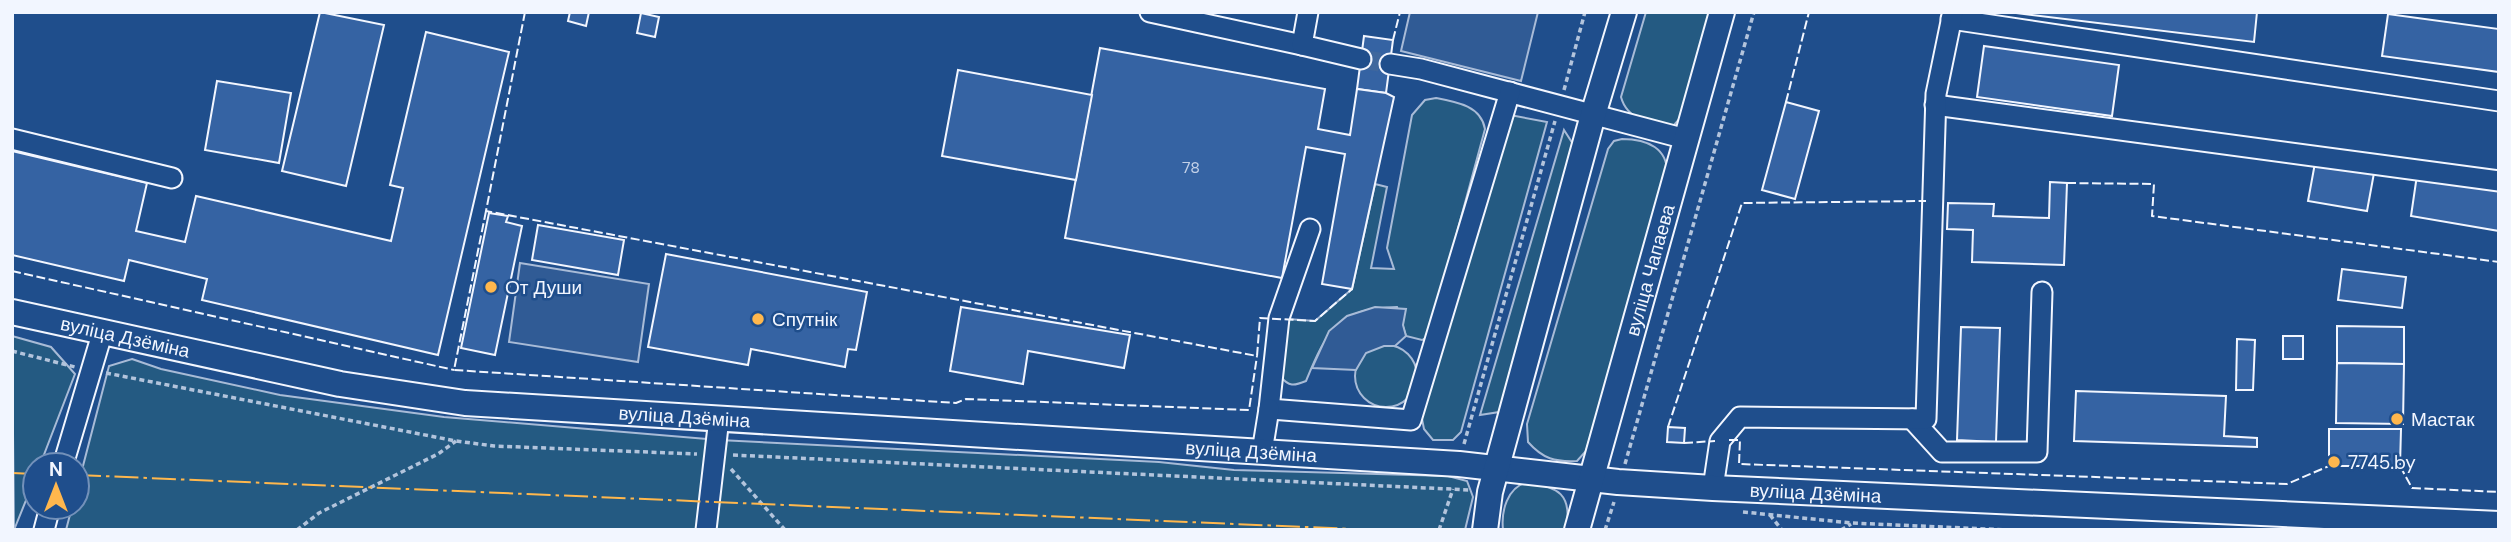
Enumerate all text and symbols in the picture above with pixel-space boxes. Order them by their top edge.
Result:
house number: 78 [1182,157,1200,178]
street label: вуліца Чапаева [1620,201,1681,339]
place label: От Души [505,275,582,300]
marker: От Души [483,279,499,295]
place label: Спутнік [772,307,838,332]
street label: вуліца Дзёміна [58,311,193,364]
marker: Спутнік [750,311,766,327]
street label: вуліца Дзёміна [618,400,751,433]
place label: Мастак [2411,407,2475,432]
marker: Мастак [2389,411,2405,427]
street label: вуліца Дзёміна [1185,435,1318,468]
place label: 7745.by [2348,450,2416,475]
north arrow [21,451,91,521]
marker: 7745.by [2326,454,2342,470]
text: N [49,457,63,482]
street label: вуліца Дзёміна [1749,478,1882,509]

